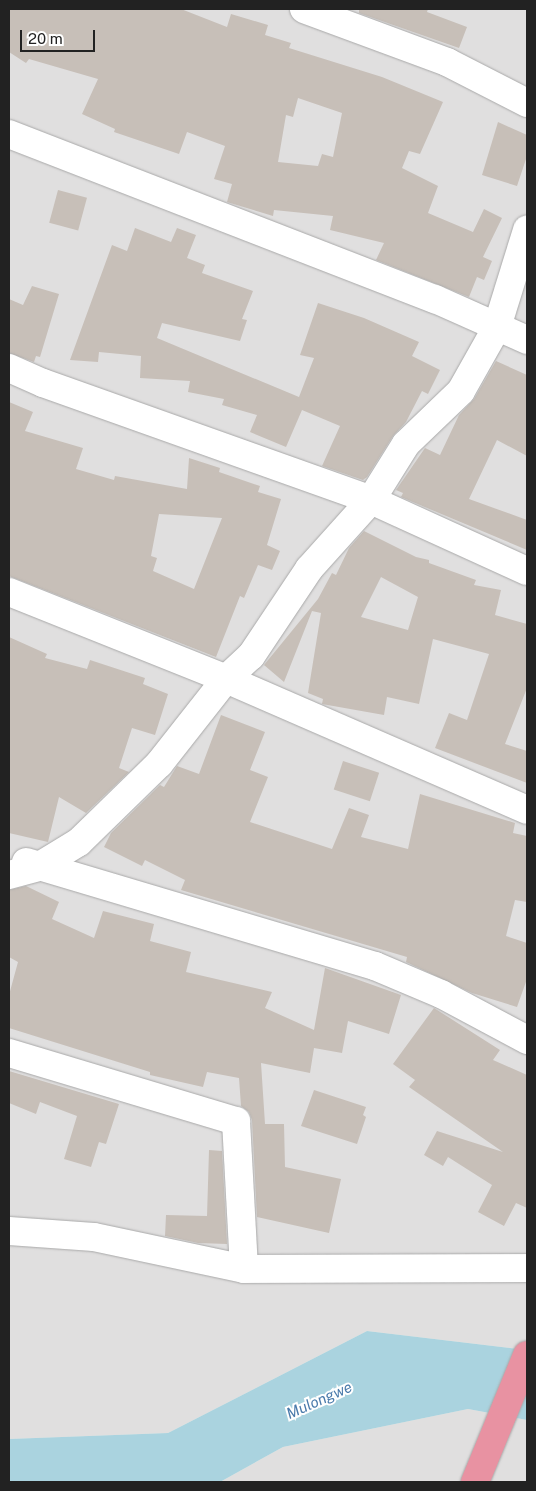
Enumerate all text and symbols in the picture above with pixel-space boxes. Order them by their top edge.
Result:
scale bar [22,20,98,52]
text: 20 m [28,30,63,47]
water label: Mulongwe [283,1378,355,1422]

